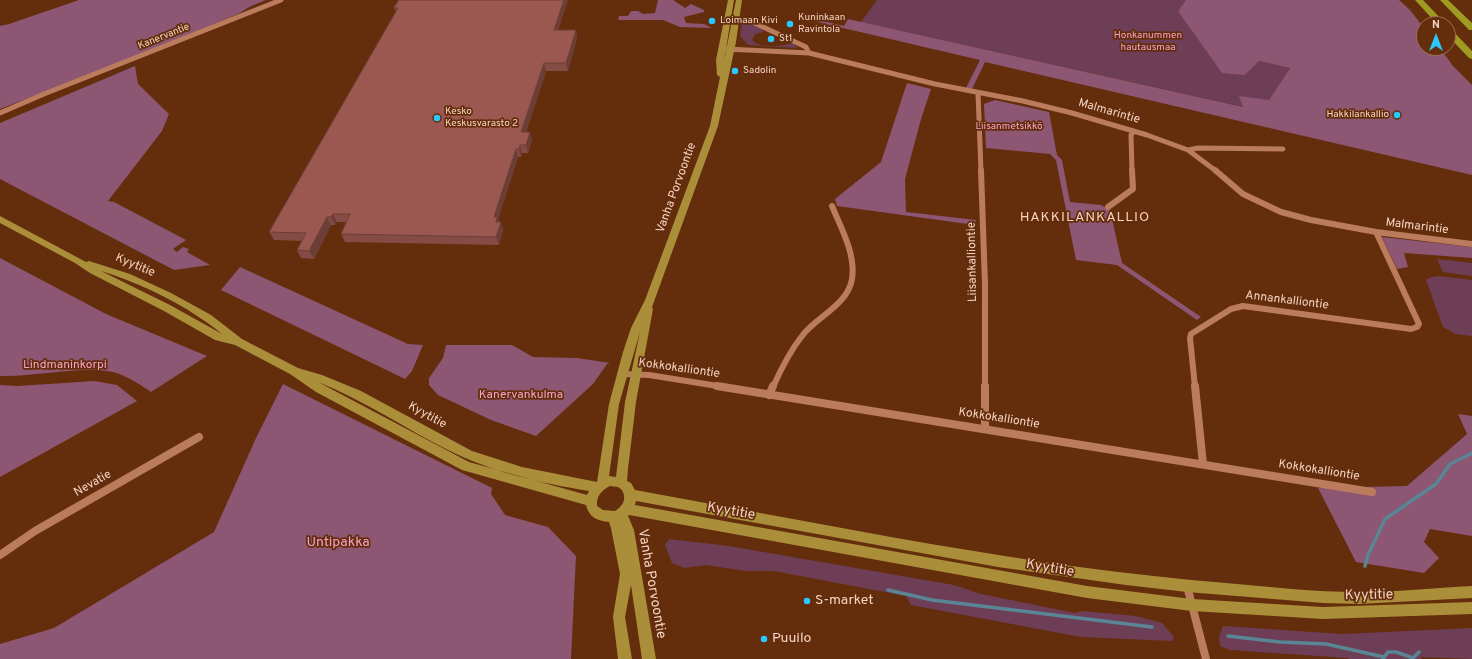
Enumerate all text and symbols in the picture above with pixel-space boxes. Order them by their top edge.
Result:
place label: Kuninkaan Ravintola [798,12,845,36]
place label: Loimaan Kivi [720,15,778,27]
marker: Loimaan Kivi [707,16,717,26]
north arrow [1416,16,1456,56]
text: N [1432,18,1440,32]
marker: Kuninkaan Ravintola [785,19,795,29]
street label: Kanervantie [137,21,191,53]
park label: Honkanummen hautausmaa [1114,30,1182,54]
place label: St1 [779,33,792,45]
marker: St1 [766,34,776,44]
place label: Sadolin [743,65,776,77]
marker: Sadolin [730,66,740,76]
street label: Malmarintie [1077,96,1141,128]
place label: Kesko Keskusvarasto 2 [445,106,518,130]
place label: Hakkilankallio [1327,109,1389,121]
marker: Hakkilankallio [1392,110,1402,120]
marker: Kesko Keskusvarasto 2 [432,113,442,123]
park label: Liisanmetsikkö [975,121,1043,133]
street label: Vanha Porvoontie [654,141,700,235]
district label: HAKKILANKALLIO [1020,210,1150,226]
street label: Malmarintie [1385,216,1449,238]
street label: Liisankalliontie [965,222,981,302]
street label: Kyytitie [113,251,157,281]
street label: Annankalliontie [1245,289,1329,313]
street label: Kokkokalliontie [637,356,721,382]
park label: Lindmaninkorpi [23,359,107,373]
park label: Kanervankulma [479,389,563,403]
street label: Kyytitie [405,400,449,432]
street label: Kokkokalliontie [957,405,1041,433]
street label: Kokkokalliontie [1277,457,1361,485]
street label: Nevatie [72,468,114,500]
street label: Kyytitie [706,499,756,525]
street label: Vanha Porvoontie [633,528,669,640]
park label: Untipakka [306,535,370,551]
street label: Kyytitie [1025,556,1075,582]
street label: Kyytitie [1345,587,1393,605]
place label: S-market [815,593,873,609]
marker: S-market [802,596,812,606]
place label: Puuilo [772,631,811,647]
marker: Puuilo [759,634,769,644]

